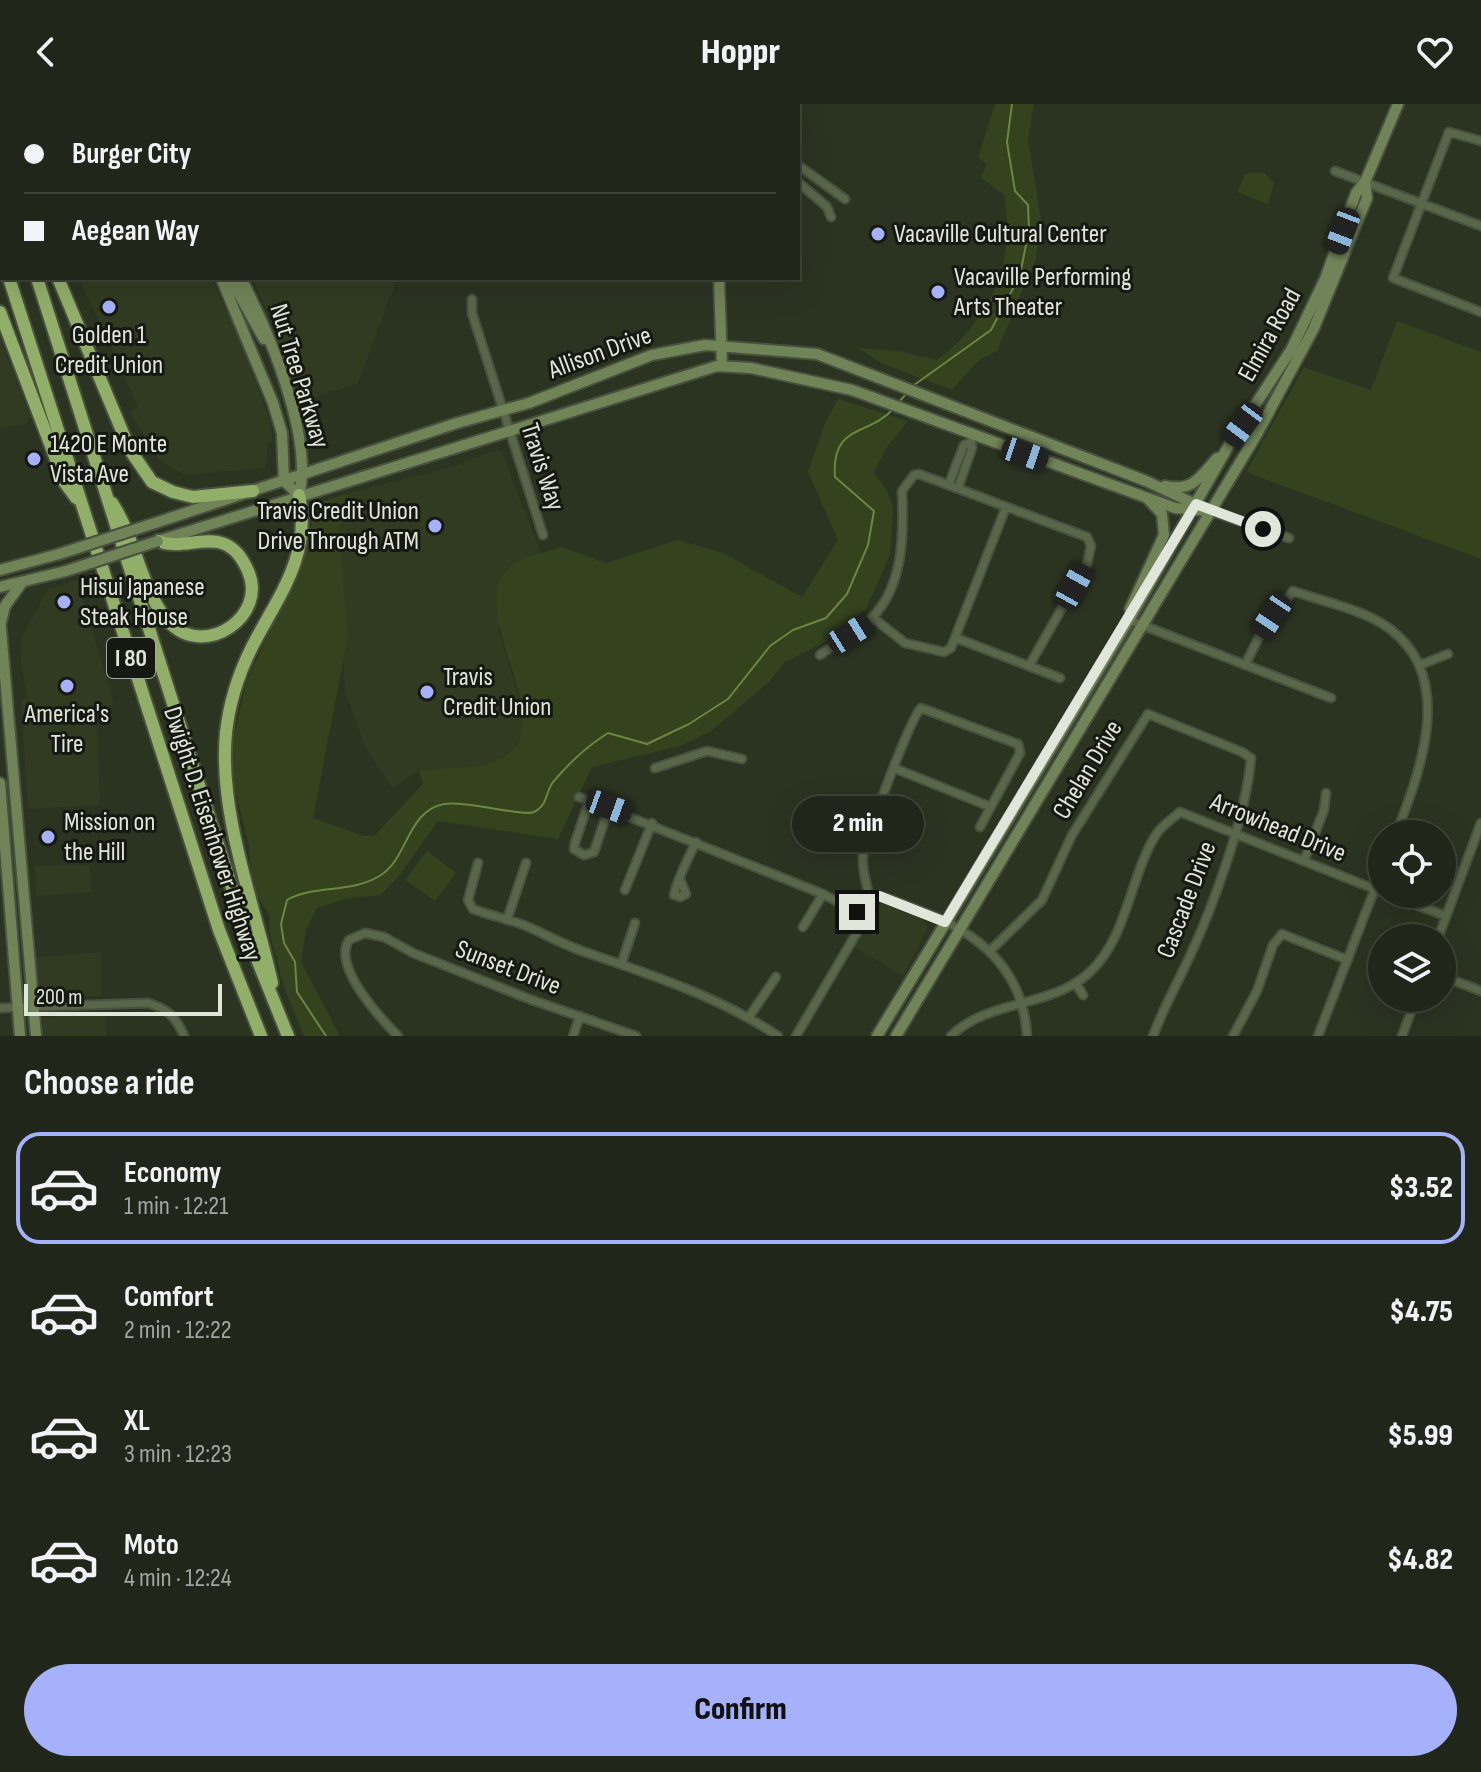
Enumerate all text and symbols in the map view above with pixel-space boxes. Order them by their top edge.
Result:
icon: back [24,30,68,74]
icon: heart [1413,30,1457,74]
text: Hoppr [701,31,780,74]
text: Burger City [72,136,191,172]
car [1323,204,1363,258]
text: Aegean Way [72,213,200,249]
place label: Vacaville Cultural Center [894,219,1107,250]
marker: Vacaville Cultural Center [869,225,887,243]
place label: Vacaville Performing Arts Theater [953,262,1131,323]
marker: Vacaville Performing Arts Theater [929,283,947,301]
street label: Elmira Road [1232,283,1308,387]
marker: Golden 1 Credit Union [100,298,118,316]
street label: Nut Tree Parkway [262,300,336,452]
place label: Golden 1 Credit Union [55,320,163,381]
street label: Allison Drive [543,320,656,386]
car [1219,399,1267,451]
street label: Travis Way [513,419,571,515]
place label: 1420 E Monte Vista Ave [50,429,167,490]
car [998,435,1052,473]
marker: 1420 E Monte Vista Ave [25,450,43,468]
place label: Travis Credit Union Drive Through ATM [257,496,419,557]
route start [1245,511,1281,547]
marker: Travis Credit Union Drive Through ATM [426,517,444,535]
car [1052,559,1096,613]
place label: Hisui Japanese Steak House [80,572,205,633]
car [1249,589,1295,643]
marker: Hisui Japanese Steak House [55,593,73,611]
car [823,611,877,657]
road number: I 80 [107,638,155,678]
place label: Travis Credit Union [443,662,552,723]
marker: America's Tire [58,677,76,695]
marker: Travis Credit Union [418,683,436,701]
place label: America's Tire [24,699,109,760]
street label: Dwight D. Eisenhower Highway [156,703,268,965]
street label: Chelan Drive [1046,715,1130,825]
street label: Arrowhead Drive [1205,786,1350,869]
car [582,788,636,826]
callout: 2 min [791,796,923,852]
place label: Mission on the Hill [64,807,155,868]
text: 2 min [833,808,883,839]
map controls [1368,820,1456,1012]
button: locate [1368,820,1456,908]
marker: Mission on the Hill [39,828,57,846]
street label: Cascade Drive [1151,837,1223,963]
route end [839,894,875,930]
button: layers [1368,924,1456,1012]
street label: Sunset Drive [451,934,565,1002]
scale bar [24,980,222,1016]
text: 200 m [36,984,82,1011]
text: Choose a ride [24,1062,195,1105]
icon: car [28,1152,100,1224]
text: Economy [124,1155,221,1191]
text: $3.52 [1389,1170,1453,1206]
text: 1 min · 12:21 [124,1191,228,1222]
icon: car [28,1276,100,1348]
text: Comfort [124,1279,214,1315]
text: $4.75 [1390,1294,1453,1330]
text: 2 min · 12:22 [124,1315,231,1346]
icon: car [28,1400,100,1472]
text: XL [124,1403,150,1439]
text: $5.99 [1388,1418,1453,1454]
text: 3 min · 12:23 [124,1439,232,1470]
icon: car [28,1524,100,1596]
text: Moto [124,1527,179,1563]
text: $4.82 [1387,1542,1453,1578]
text: 4 min · 12:24 [124,1563,232,1594]
button: Confirm [24,1664,1457,1756]

